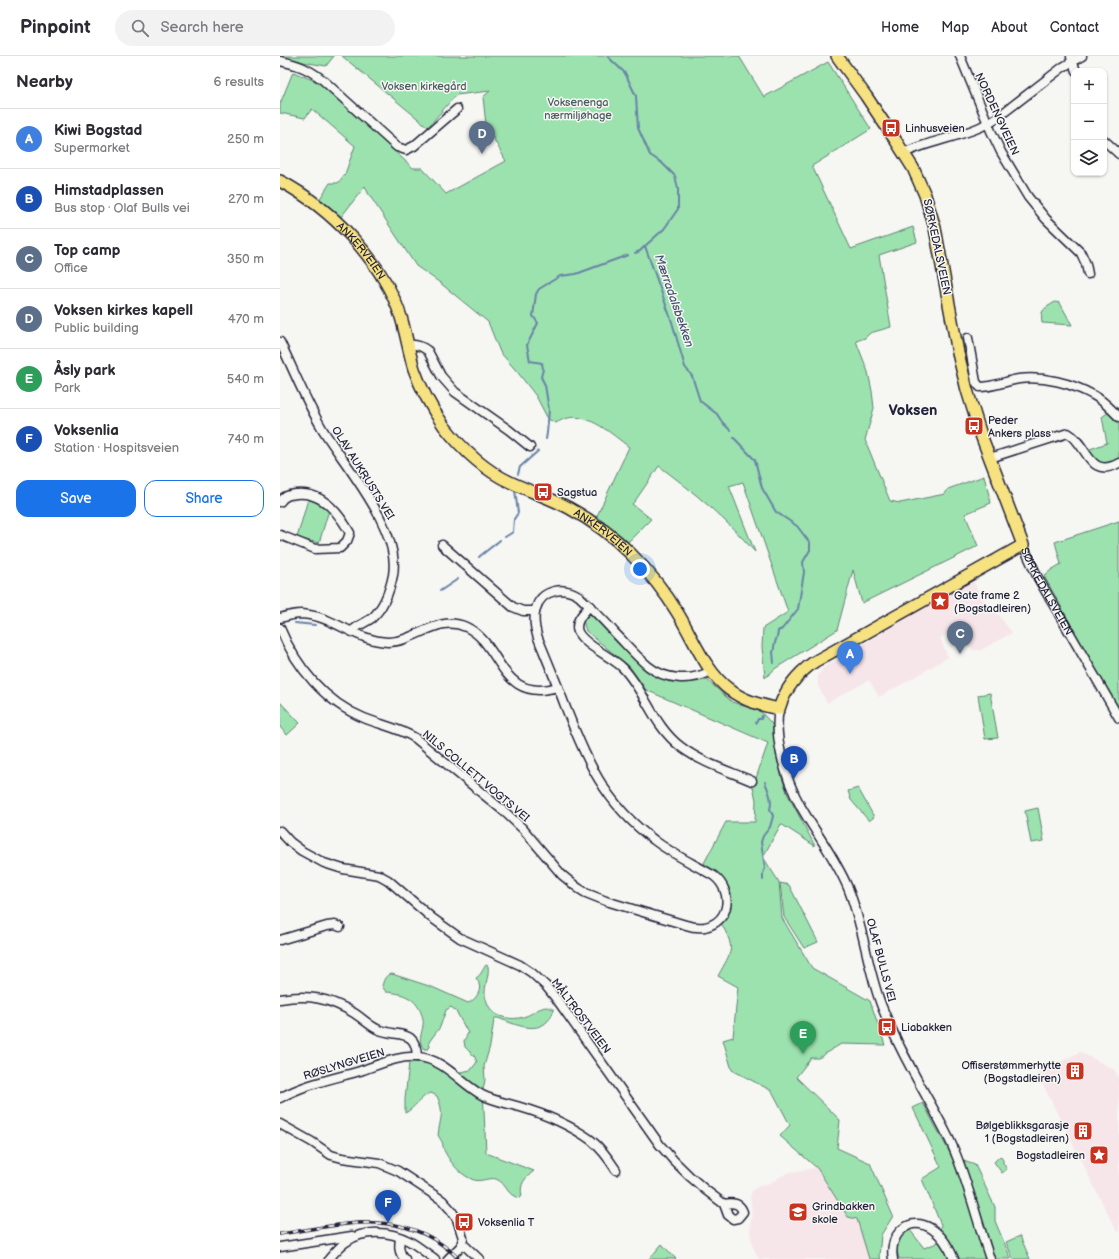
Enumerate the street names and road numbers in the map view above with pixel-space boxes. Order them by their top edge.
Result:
street label: NORDENGVEIEN [972,71,1022,157]
street label: SØRKEDALSVEIEN [920,198,954,296]
street label: ANKERVEIEN [334,219,389,281]
street label: OLAV AUKRUSTS VEI [329,424,397,523]
street label: ANKERVEIEN [572,506,635,558]
street label: SØRKEDALSVEIEN [1018,545,1076,637]
street label: NILS COLLETT VOGTS VEI [420,727,533,825]
street label: OLAF BULLS VEI [864,917,899,1004]
street label: MÅLTROSTVEIEN [549,975,614,1056]
street label: RØSLYNGVEIEN [302,1045,386,1083]

